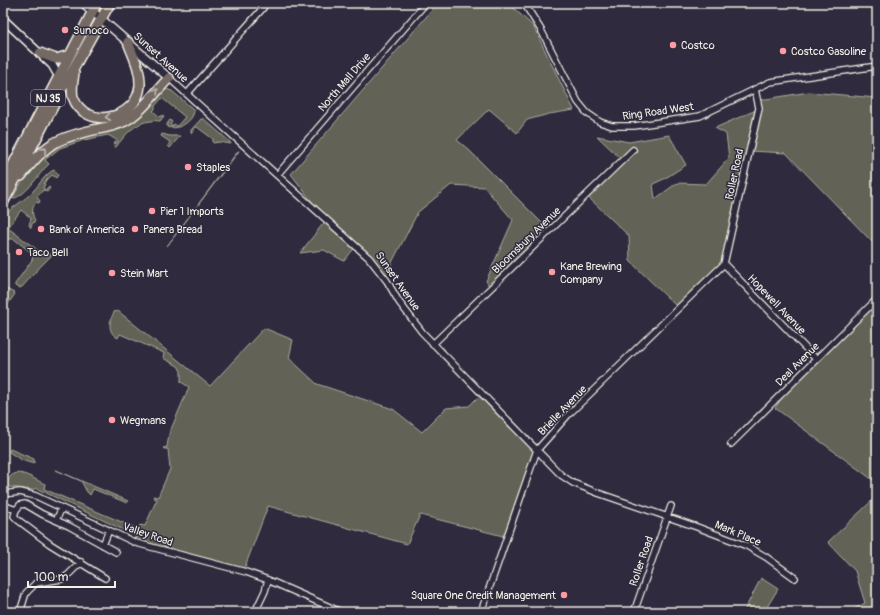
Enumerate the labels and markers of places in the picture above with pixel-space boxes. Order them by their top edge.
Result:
place label: Sunoco [73,24,109,37]
marker: Sunoco [60,25,70,35]
place label: Costco [681,39,715,52]
marker: Costco [668,40,678,50]
place label: Costco Gasoline [791,45,867,58]
marker: Costco Gasoline [778,46,788,56]
place label: Staples [196,161,230,174]
marker: Staples [183,162,193,172]
place label: Pier 1 Imports [160,205,224,218]
marker: Pier 1 Imports [147,206,157,216]
place label: Bank of America [49,223,125,236]
place label: Panera Bread [143,223,202,236]
marker: Bank of America [36,224,46,234]
marker: Panera Bread [130,224,140,234]
place label: Taco Bell [27,246,68,259]
marker: Taco Bell [14,247,24,257]
place label: Kane Brewing Company [560,260,622,286]
place label: Stein Mart [120,267,169,280]
marker: Kane Brewing Company [547,267,557,277]
marker: Stein Mart [107,268,117,278]
place label: Wegmans [120,414,166,427]
marker: Wegmans [107,415,117,425]
place label: Square One Credit Management [411,589,557,602]
marker: Square One Credit Management [559,590,569,600]

